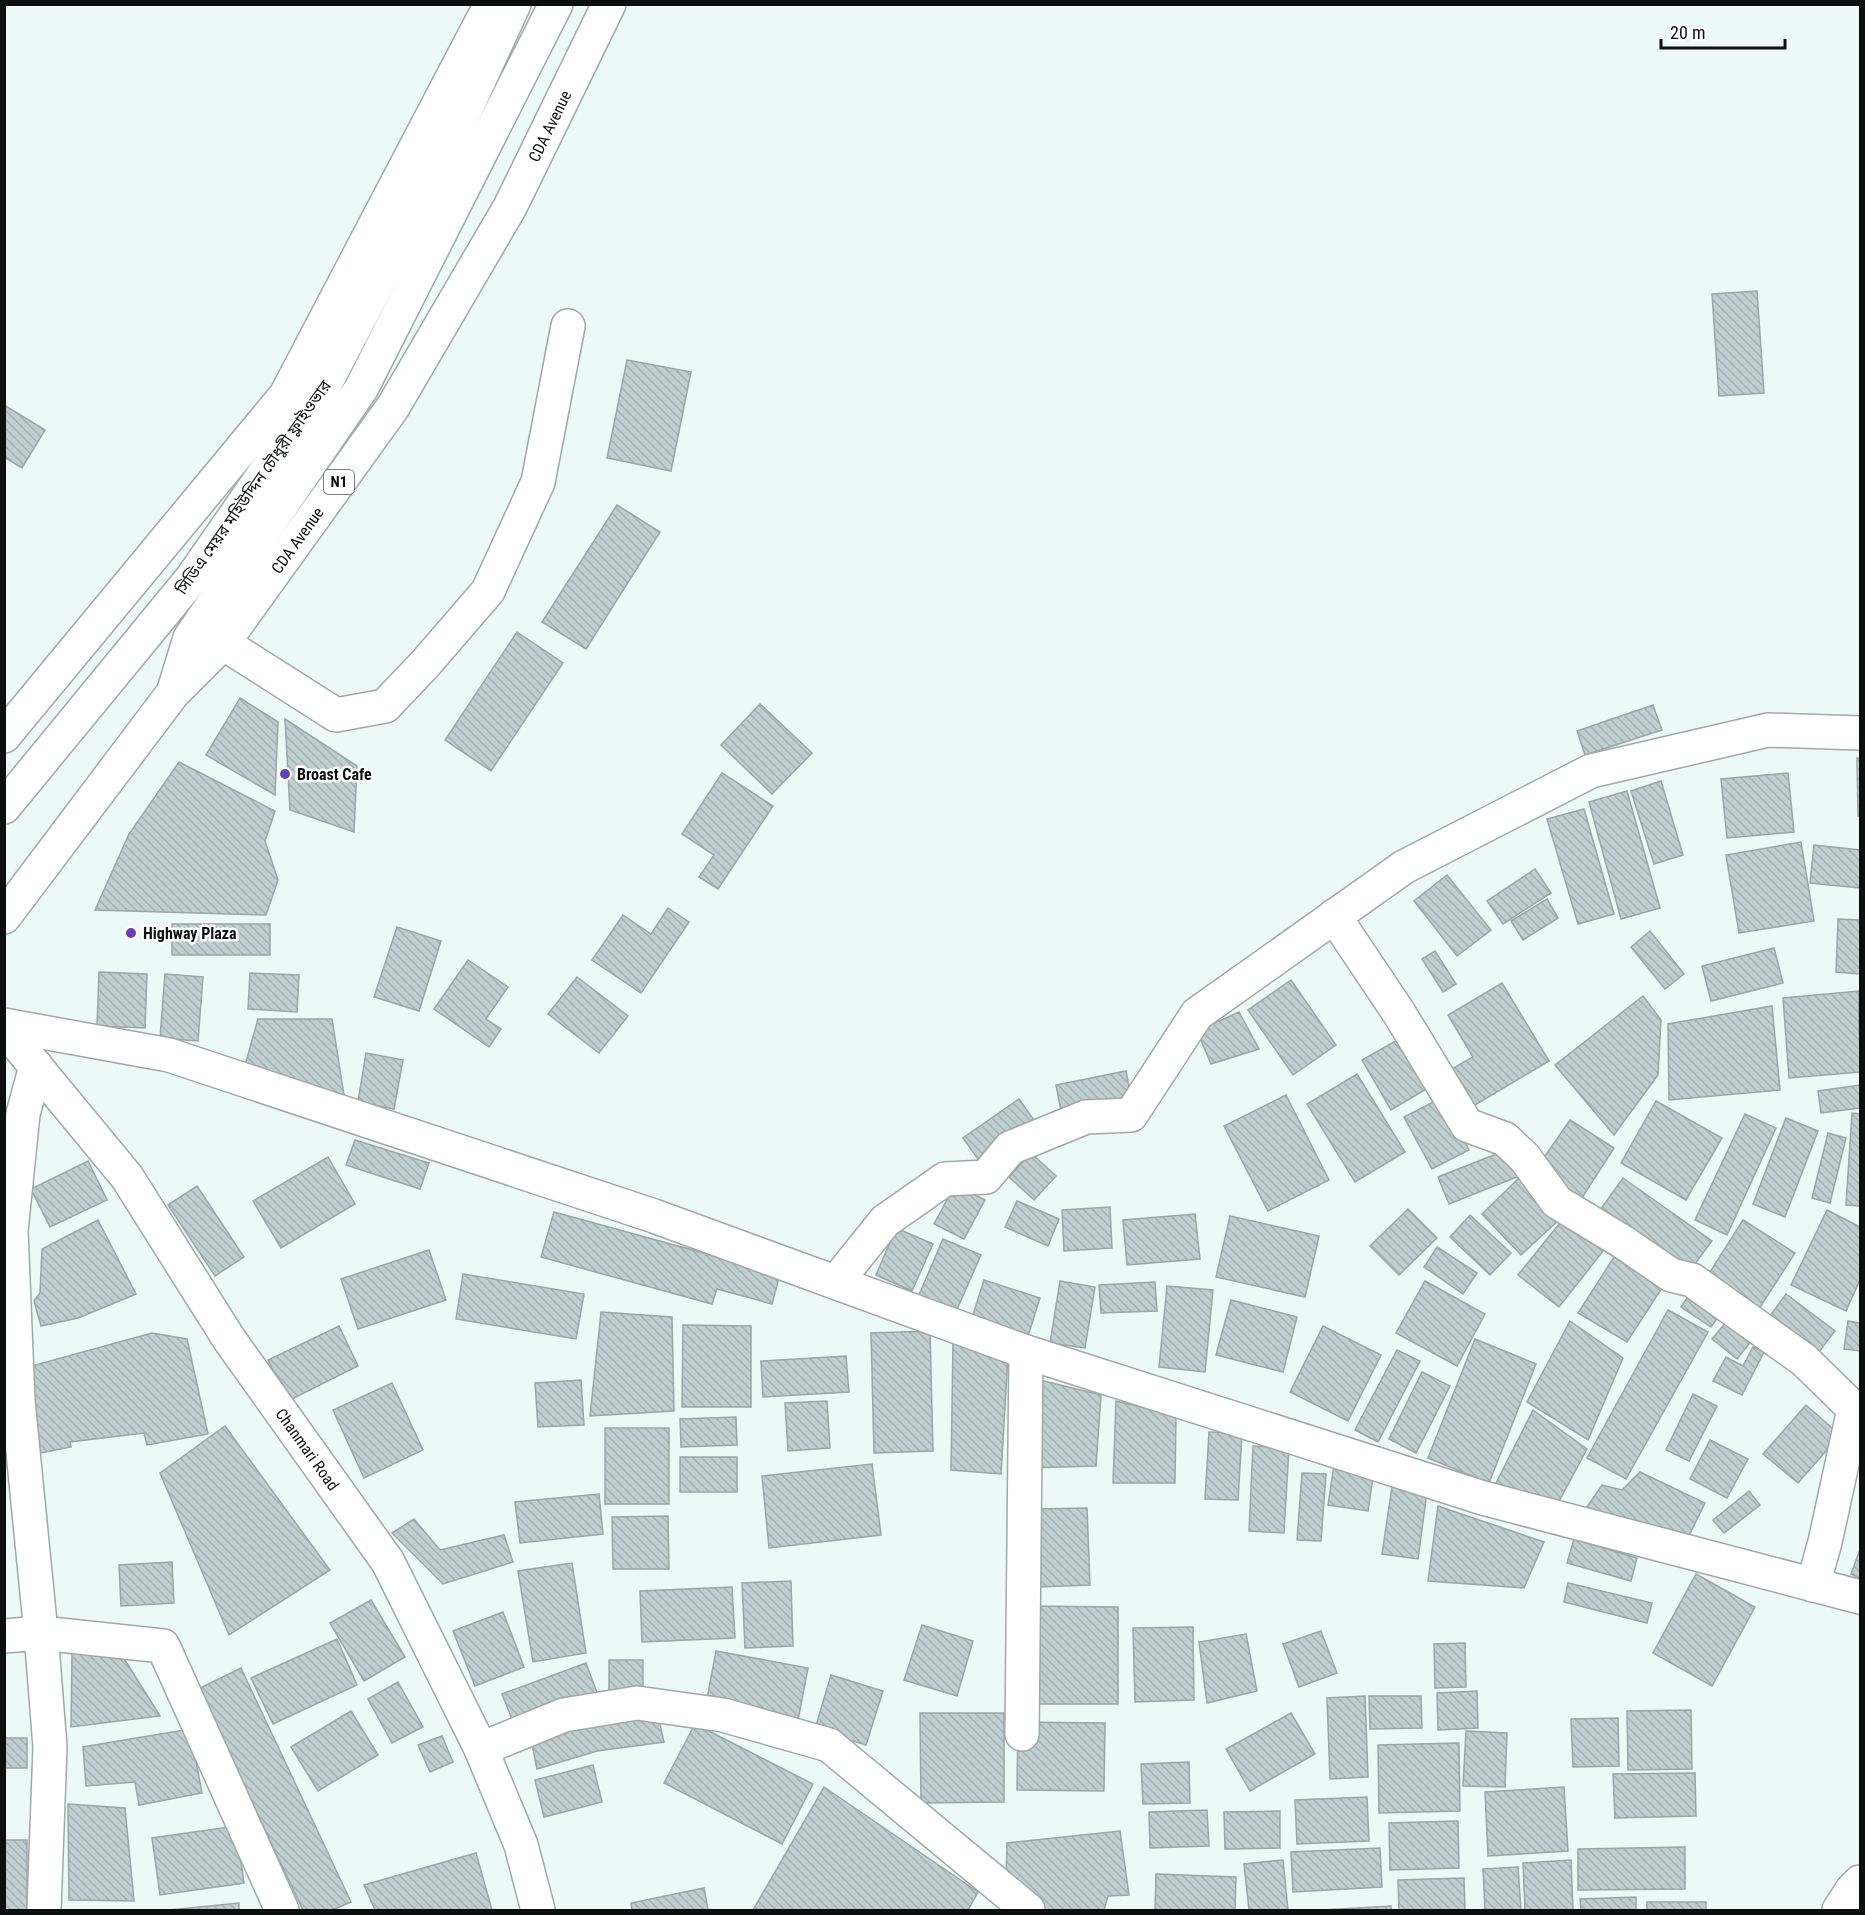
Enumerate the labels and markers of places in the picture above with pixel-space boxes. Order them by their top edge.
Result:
place label: Broast Cafe [297,765,372,784]
marker: Broast Cafe [278,767,292,781]
place label: Highway Plaza [143,924,237,943]
marker: Highway Plaza [124,926,138,940]

